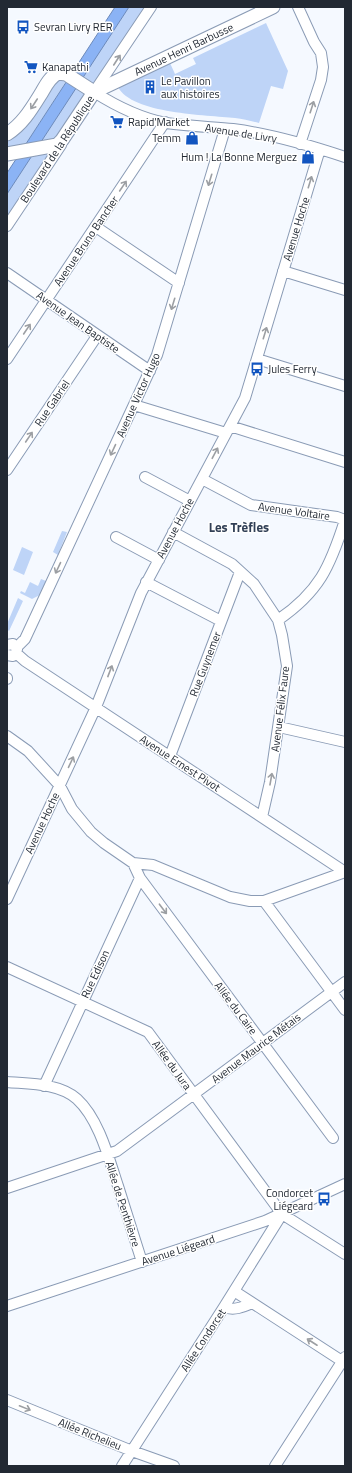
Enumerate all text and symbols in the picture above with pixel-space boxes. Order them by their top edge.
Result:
bus stop icon: Sevran Livry RER [15,19,31,35]
place label: Sevran Livry RER [34,19,113,35]
street label: Avenue Henri Barbusse [132,19,236,80]
one-way arrow [112,54,121,65]
supermarket icon: Kanapathi [23,59,39,75]
place label: Kanapathi [42,59,89,75]
place label: Le Pavillon aux histoires [161,73,220,102]
building icon: Le Pavillon aux histoires [142,79,158,95]
street label: Boulevard de la République [16,92,98,206]
one-way arrow [30,98,39,109]
one-way arrow [309,101,316,114]
supermarket icon: Rapid'Market [109,114,125,130]
place label: Rapid'Market [128,114,190,130]
street label: Avenue de Livry [204,119,279,147]
place label: Temm [152,130,181,146]
shop icon: Temm [184,130,200,146]
place label: Hum ! La Bonne Merguez [181,149,297,165]
shop icon: Hum ! La Bonne Merguez [300,149,316,165]
one-way arrow [206,173,213,186]
one-way arrow [307,176,314,189]
one-way arrow [119,181,127,192]
street label: Avenue Bruno Bancher [50,193,122,289]
street label: Avenue Hoche [279,195,313,263]
street label: Avenue Jean Baptiste [33,287,123,357]
one-way arrow [168,298,176,310]
one-way arrow [23,324,31,335]
one-way arrow [262,327,269,340]
street label: Avenue Victor Hugo [112,350,164,440]
bus stop icon: Jules Ferry [249,361,265,377]
place label: Jules Ferry [268,361,317,377]
street label: Rue Gabriel [31,377,73,429]
one-way arrow [25,432,33,443]
one-way arrow [109,444,116,456]
one-way arrow [212,447,220,459]
street label: Avenue Hoche [152,495,198,561]
street label: Avenue Voltaire [257,498,331,524]
district label: Les Trèfles [209,517,269,537]
one-way arrow [54,561,61,573]
street label: Rue Guynemer [185,629,225,699]
one-way arrow [107,665,115,677]
street label: Avenue Félix Faure [267,665,293,753]
street label: Avenue Ernest Pivot [137,731,224,795]
one-way arrow [67,757,75,769]
one-way arrow [267,773,275,786]
street label: Avenue Hoche [21,789,63,856]
one-way arrow [159,904,167,915]
street label: Rue Edison [77,947,113,1001]
street label: Allée du Caire [211,978,261,1038]
street label: Avenue Maurice Métais [208,1009,304,1087]
street label: Allée du Jura [149,1037,196,1093]
street label: Allée de Penthièvre [102,1159,145,1249]
place label: Condorcet Liégeard [266,1185,313,1214]
bus stop icon: Condorcet Liégeard [316,1191,332,1207]
street label: Avenue Liégeard [139,1231,217,1269]
street label: Allée Condorcet [177,1305,229,1375]
one-way arrow [307,1338,318,1346]
one-way arrow [19,1404,31,1412]
street label: Allée Richelieu [56,1414,124,1454]

